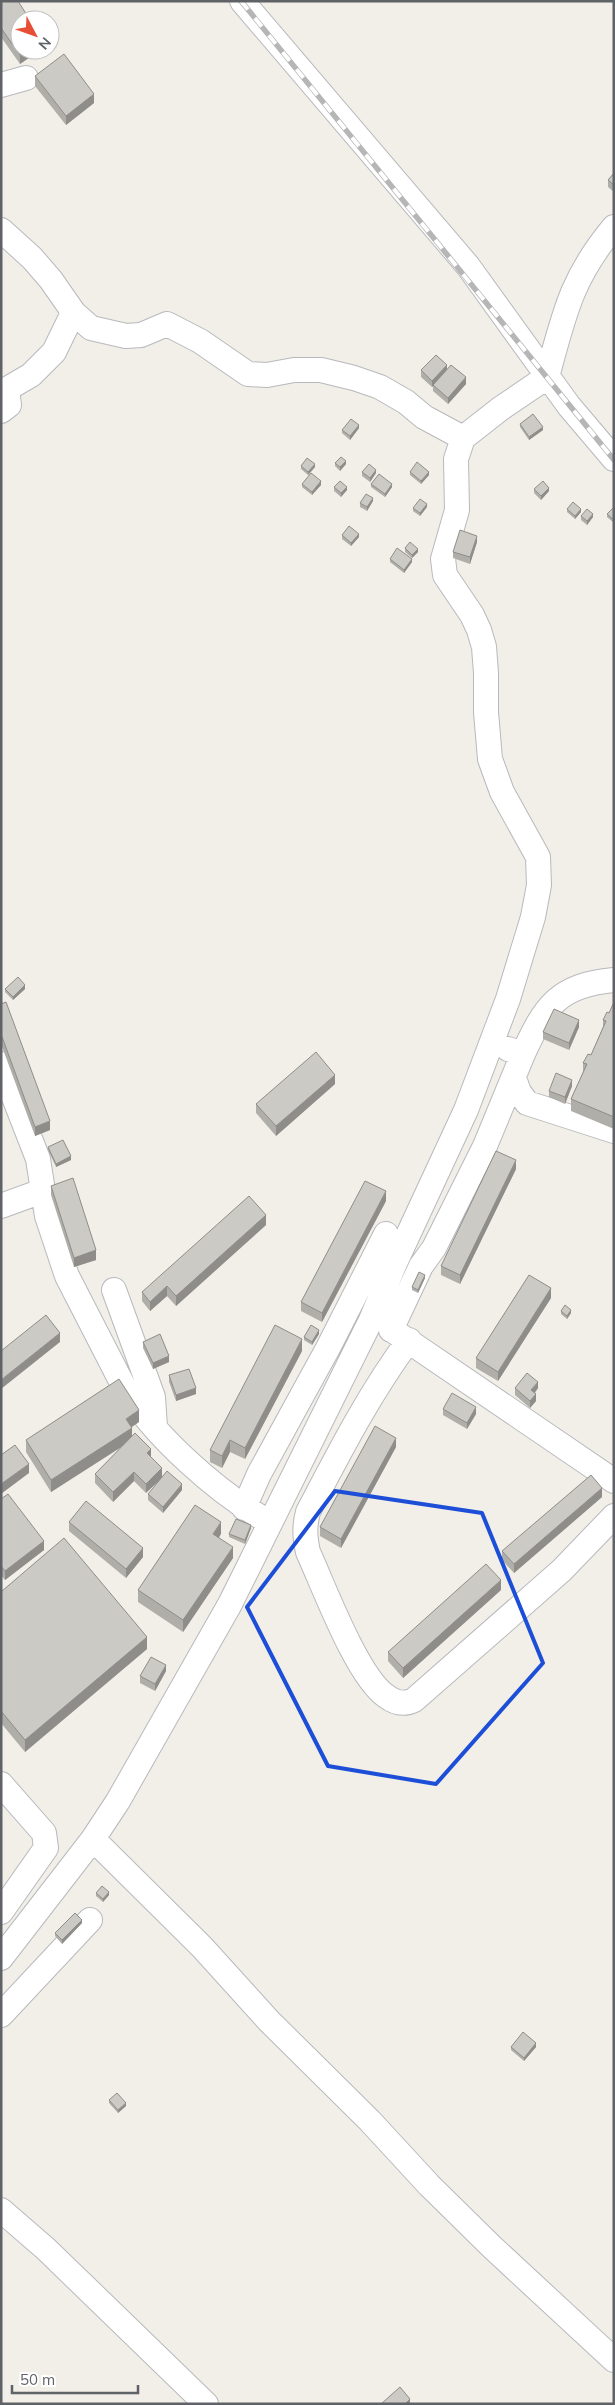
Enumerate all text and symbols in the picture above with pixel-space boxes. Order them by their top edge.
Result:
north arrow [10,10,60,60]
text: N [35,34,55,53]
scale bar [12,2362,139,2394]
text: 50 m [20,2370,55,2389]

